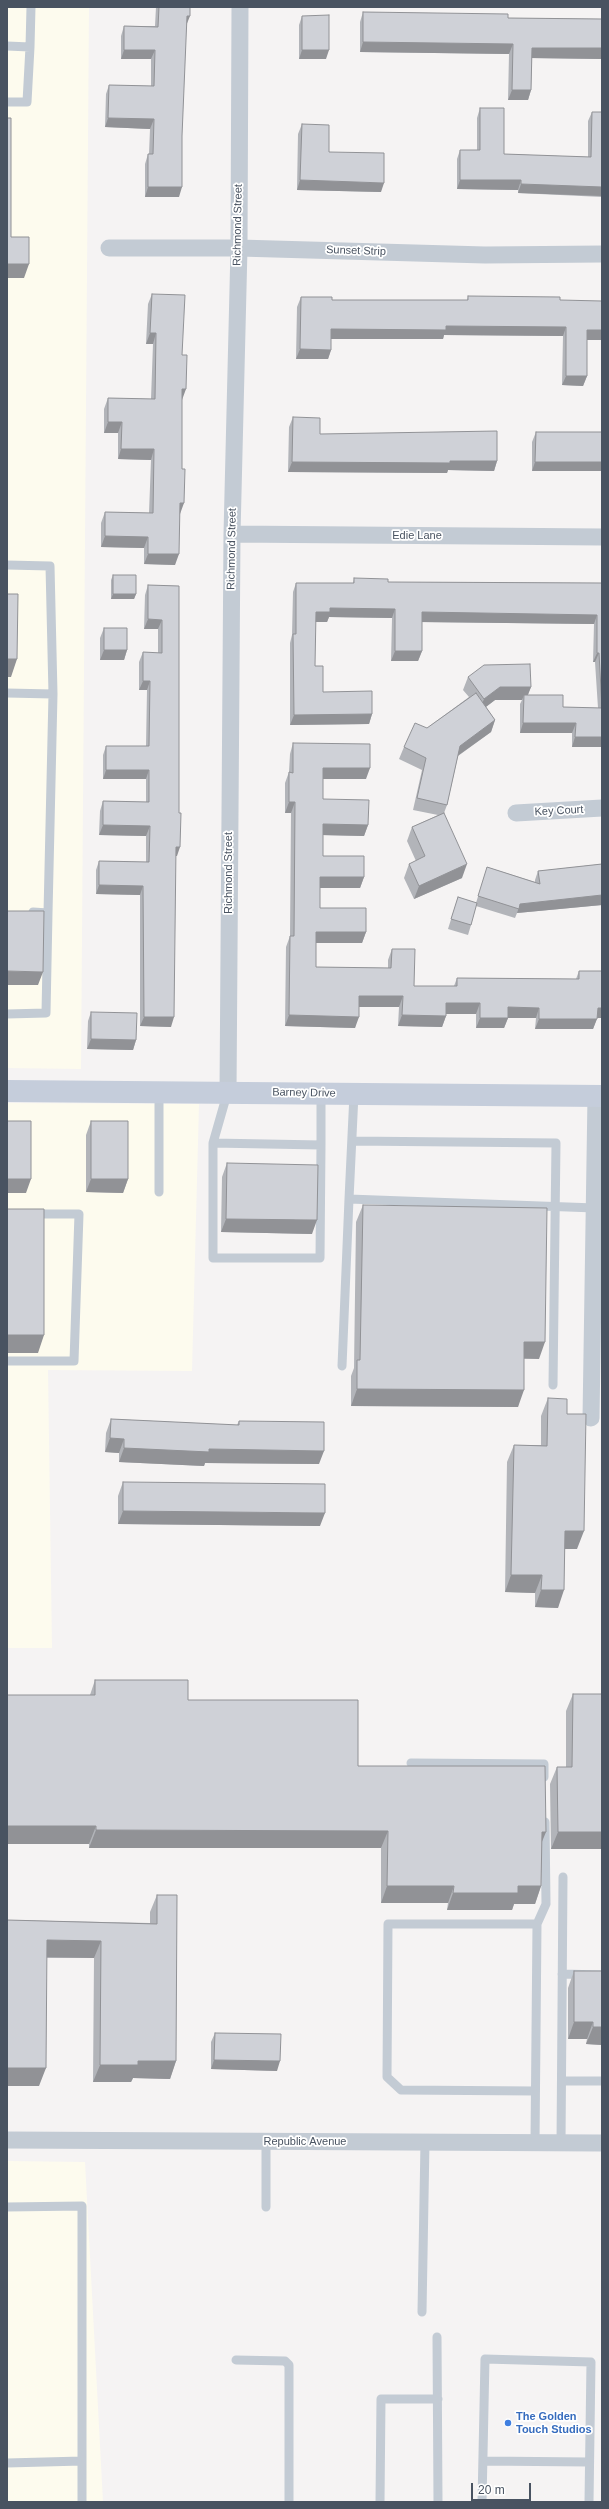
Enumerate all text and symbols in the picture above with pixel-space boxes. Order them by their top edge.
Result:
street label: Richmond Street [231,184,245,266]
street label: Sunset Strip [326,243,386,259]
street label: Richmond Street [225,508,239,590]
street label: Edie Lane [392,529,442,543]
street label: Key Court [534,803,584,819]
street label: Richmond Street [222,832,236,914]
street label: Barney Drive [272,1086,336,1100]
street label: Republic Avenue [264,2135,346,2149]
place label: The Golden Touch Studios [516,2410,592,2436]
marker: The Golden Touch Studios [503,2418,513,2428]
scale bar [473,2475,533,2501]
text: 20 m [478,2483,505,2497]

